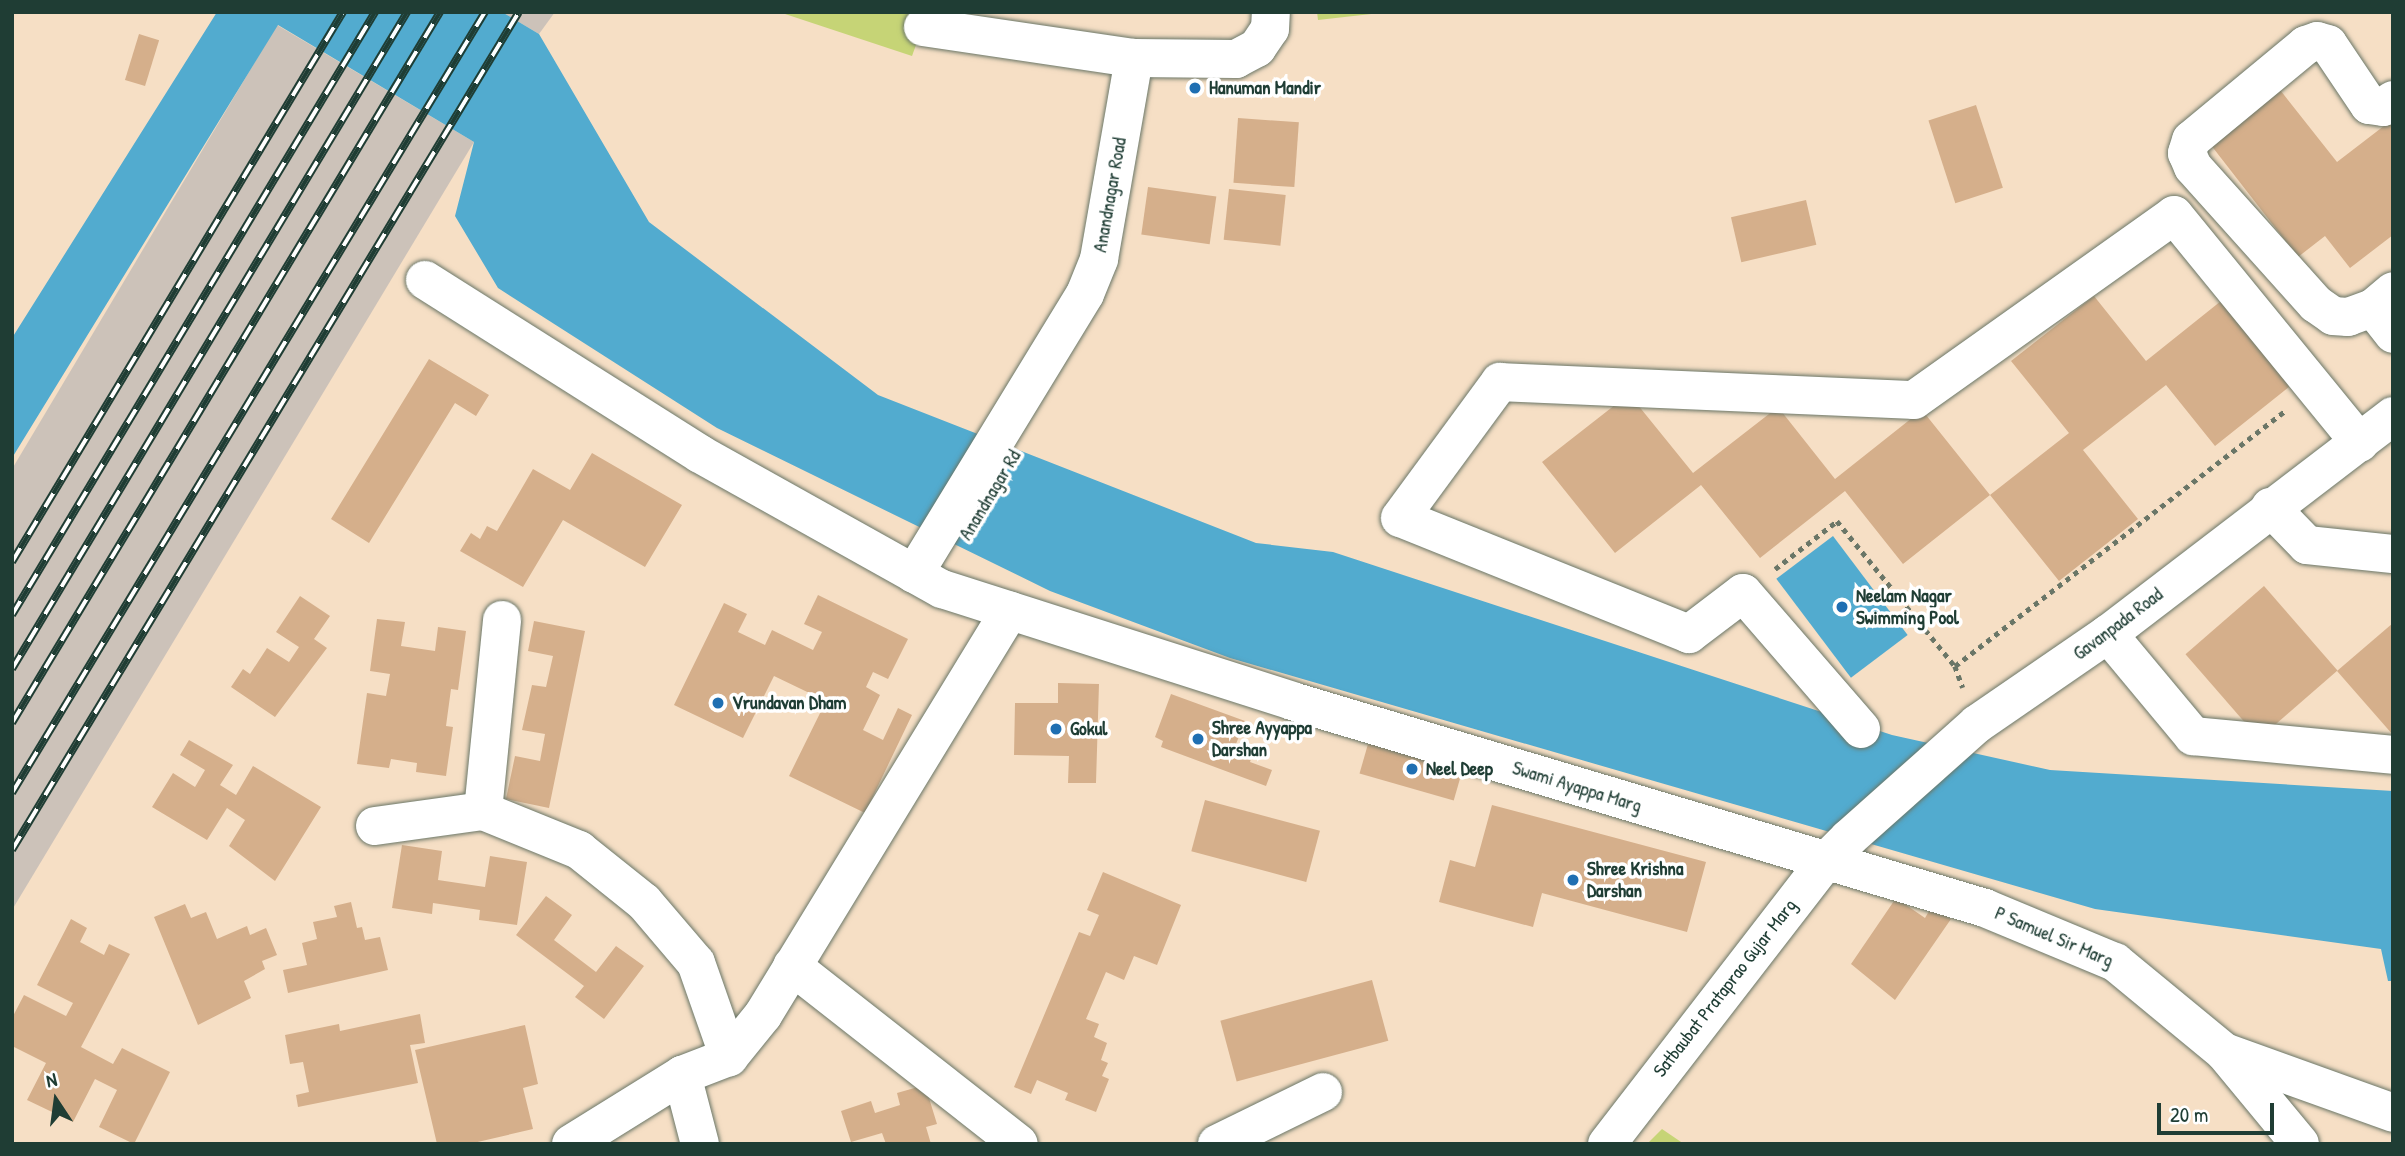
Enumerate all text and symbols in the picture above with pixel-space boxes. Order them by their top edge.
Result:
place label: Hanuman Mandir [1209,77,1321,99]
marker: Hanuman Mandir [1187,80,1203,96]
street label: Anandnagar Road [1089,136,1131,254]
street label: Anandnagar Rd [954,446,1026,544]
street label: Gavanpada Road [2069,583,2167,665]
place label: Neelam Nagar Swimming Pool [1856,585,1959,629]
marker: Neelam Nagar Swimming Pool [1834,599,1850,615]
place label: Vrundavan Dham [732,692,846,714]
marker: Vrundavan Dham [710,695,726,711]
place label: Shree Ayyappa Darshan [1212,717,1312,761]
place label: Gokul [1070,718,1107,740]
marker: Gokul [1048,721,1064,737]
marker: Shree Ayyappa Darshan [1190,731,1206,747]
street label: Swami Ayappa Marg [1510,757,1644,817]
place label: Neel Deep [1426,758,1493,780]
marker: Neel Deep [1404,761,1420,777]
place label: Shree Krishna Darshan [1587,858,1683,902]
marker: Shree Krishna Darshan [1565,872,1581,888]
street label: Satbaubat Prataprao Gujar Marg [1648,895,1802,1081]
street label: P Samuel Sir Marg [1991,902,2117,972]
north arrow [21,1065,91,1135]
text: N [43,1066,59,1093]
scale bar [2160,1090,2277,1134]
text: 20 m [2170,1100,2208,1129]

